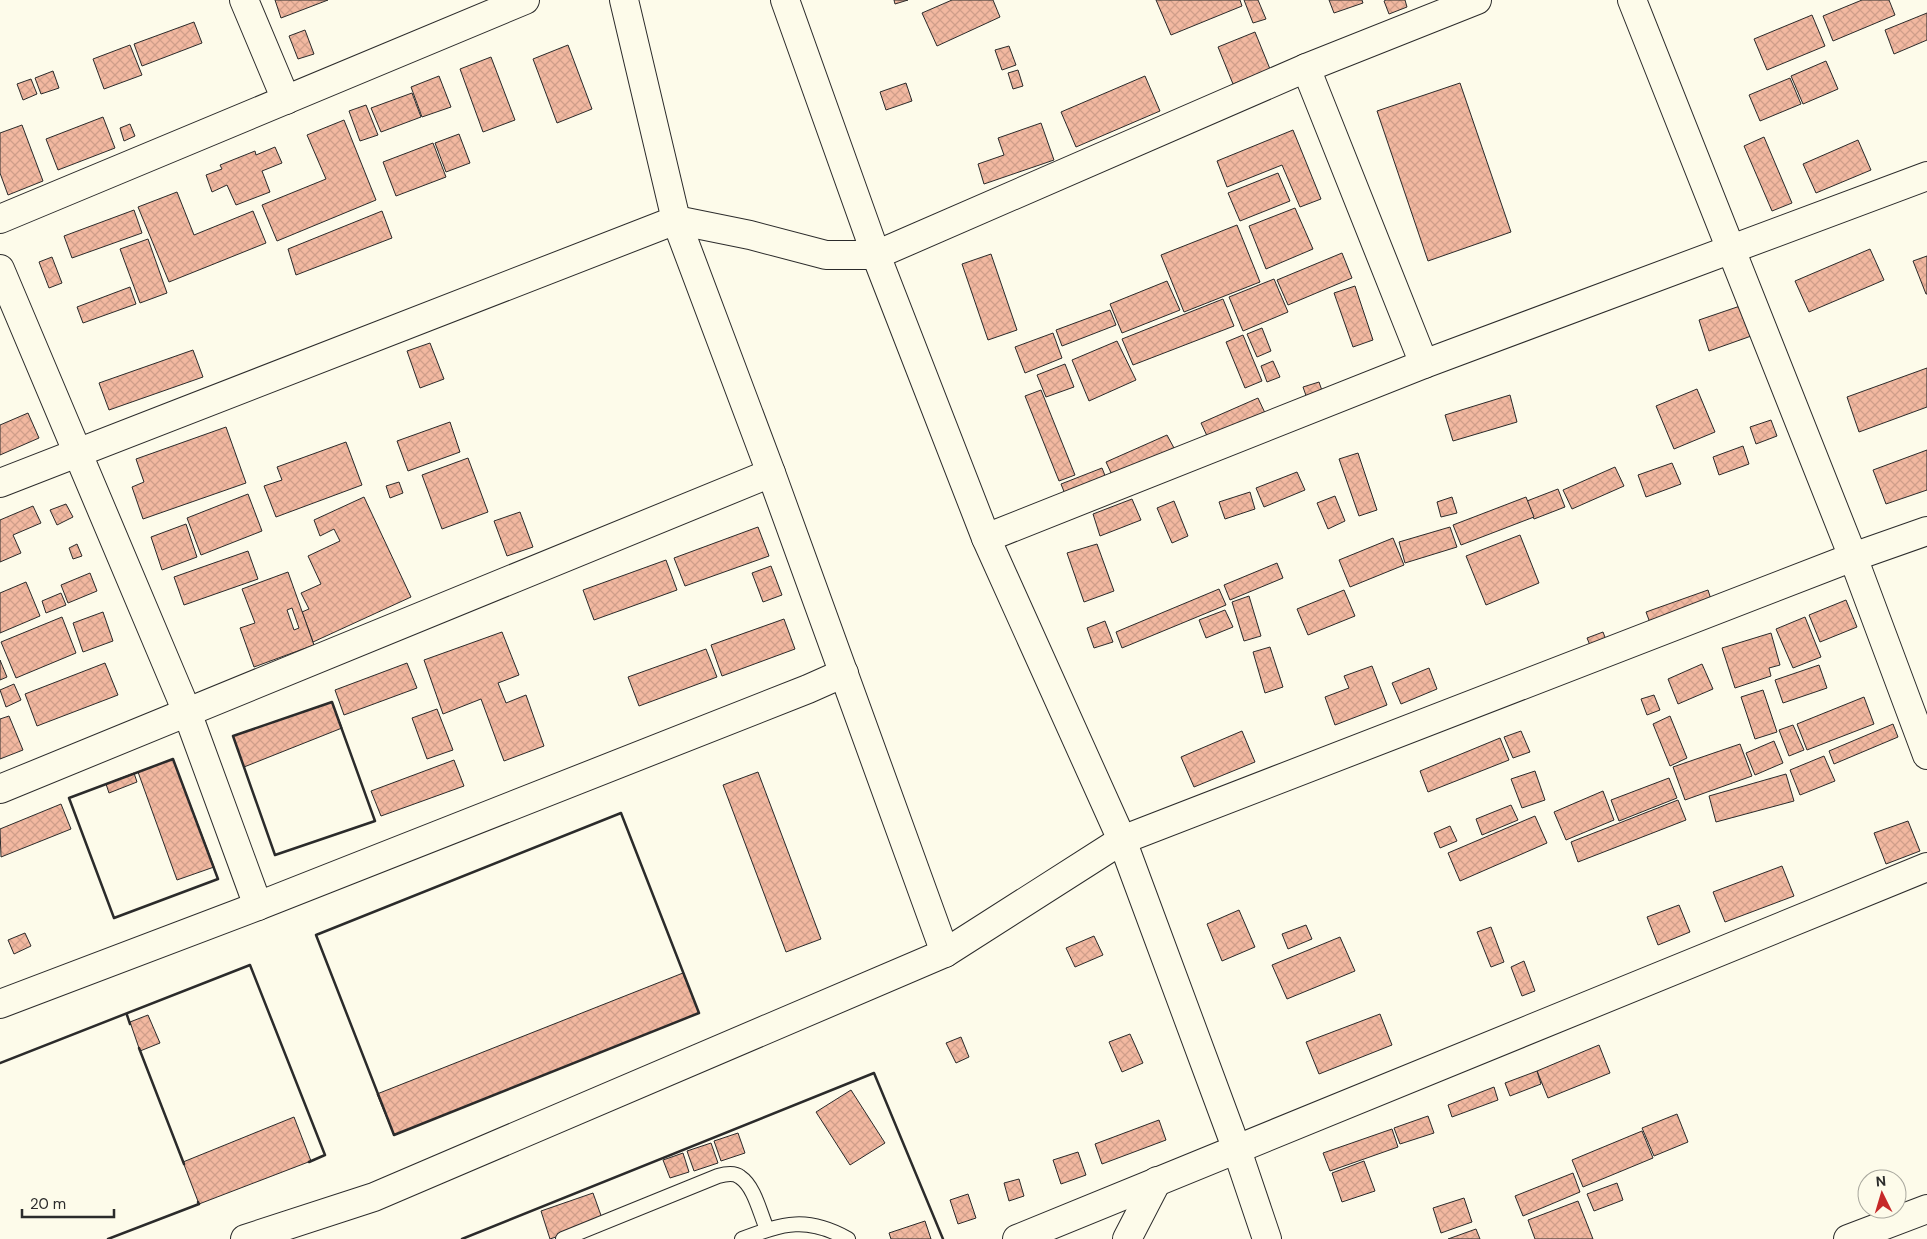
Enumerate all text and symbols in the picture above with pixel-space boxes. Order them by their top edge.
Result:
north arrow [1857,1169,1907,1219]
text: N [1875,1172,1887,1190]
scale bar [22,1186,115,1218]
text: 20 m [30,1194,66,1214]

